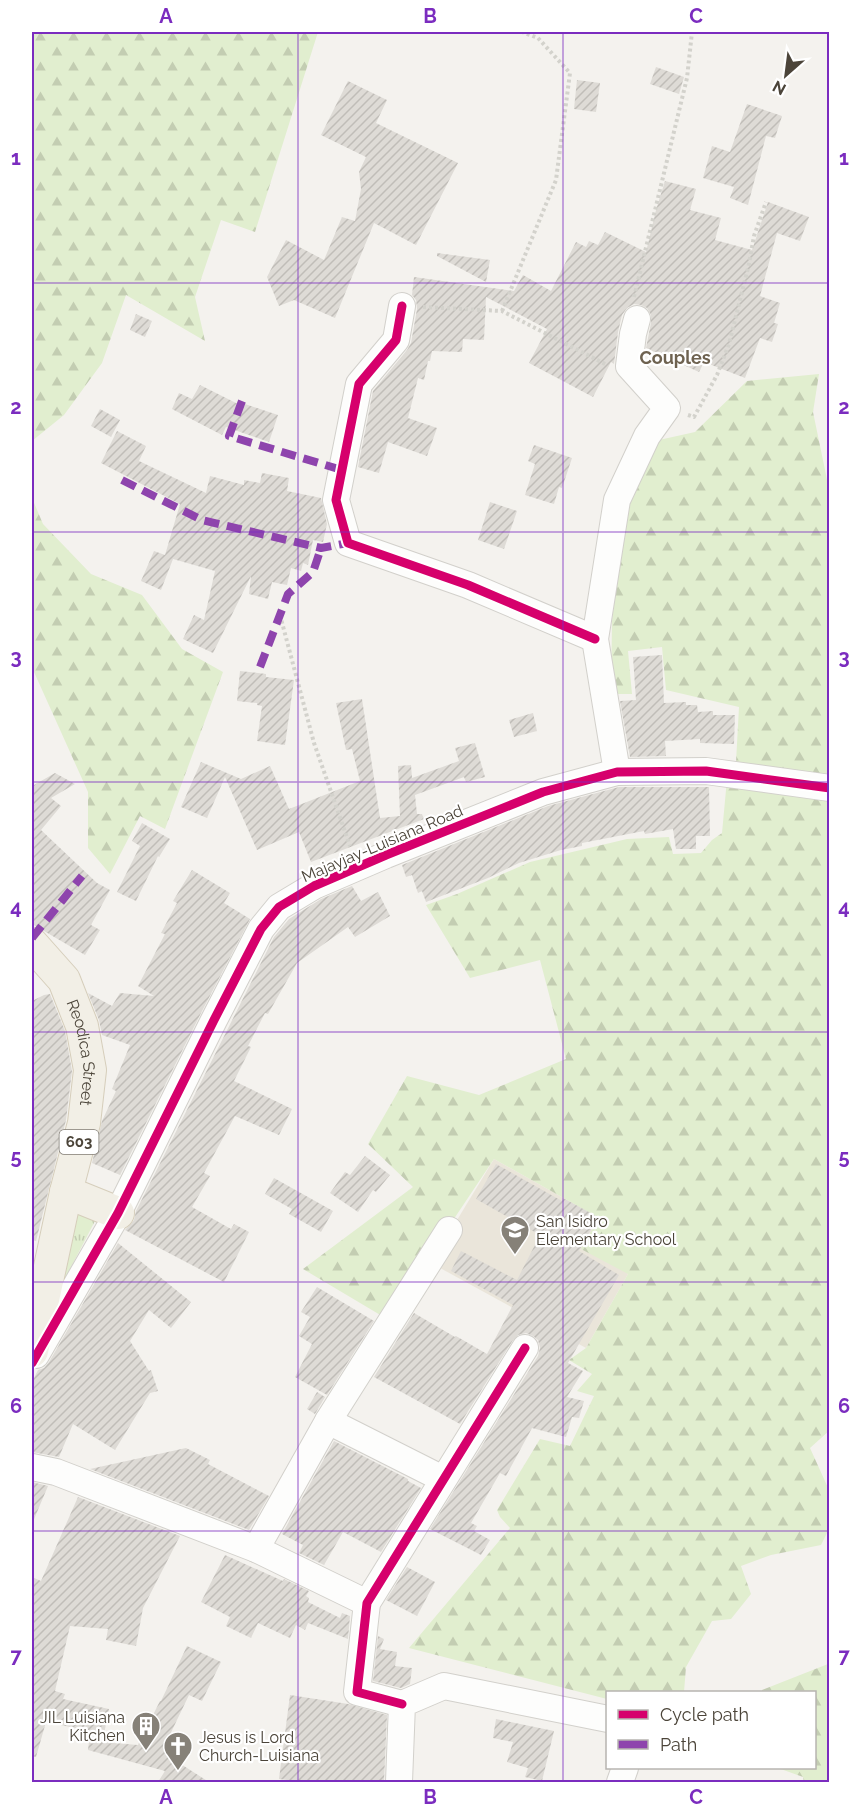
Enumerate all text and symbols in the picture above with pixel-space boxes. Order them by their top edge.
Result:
text: A [159,4,173,28]
text: B [423,4,437,28]
text: C [689,4,703,28]
north arrow [756,45,816,105]
text: N [769,77,789,99]
text: 1 [11,146,21,170]
text: 1 [839,146,849,170]
district label: Couples [639,347,711,368]
text: 2 [10,395,22,419]
text: 2 [838,395,850,419]
text: 3 [10,645,22,669]
text: 3 [838,645,850,669]
street label: Majayjay-Luisiana Road [299,801,466,886]
text: 4 [10,895,22,919]
text: 4 [838,895,850,919]
street label: Reodica Street [63,997,99,1107]
road number: 603 [60,1130,98,1154]
text: 5 [10,1145,22,1169]
text: 5 [838,1145,850,1169]
place label: San Isidro Elementary School [536,1212,677,1249]
school or university icon: San Isidro Elementary School [499,1214,531,1256]
text: 6 [10,1394,22,1418]
text: 6 [838,1394,850,1418]
text: 7 [10,1644,22,1668]
text: 7 [838,1644,850,1668]
legend [606,1691,816,1769]
text: Cycle path [660,1704,749,1725]
place label: JIL Luisiana Kitchen [40,1708,125,1745]
building icon: JIL Luisiana Kitchen [130,1710,162,1752]
place label: Jesus is Lord Church-Luisiana [199,1728,319,1765]
church icon: Jesus is Lord Church-Luisiana [162,1730,194,1772]
text: Path [660,1734,697,1755]
text: A [159,1785,173,1809]
text: B [423,1785,437,1809]
text: C [689,1785,703,1809]

